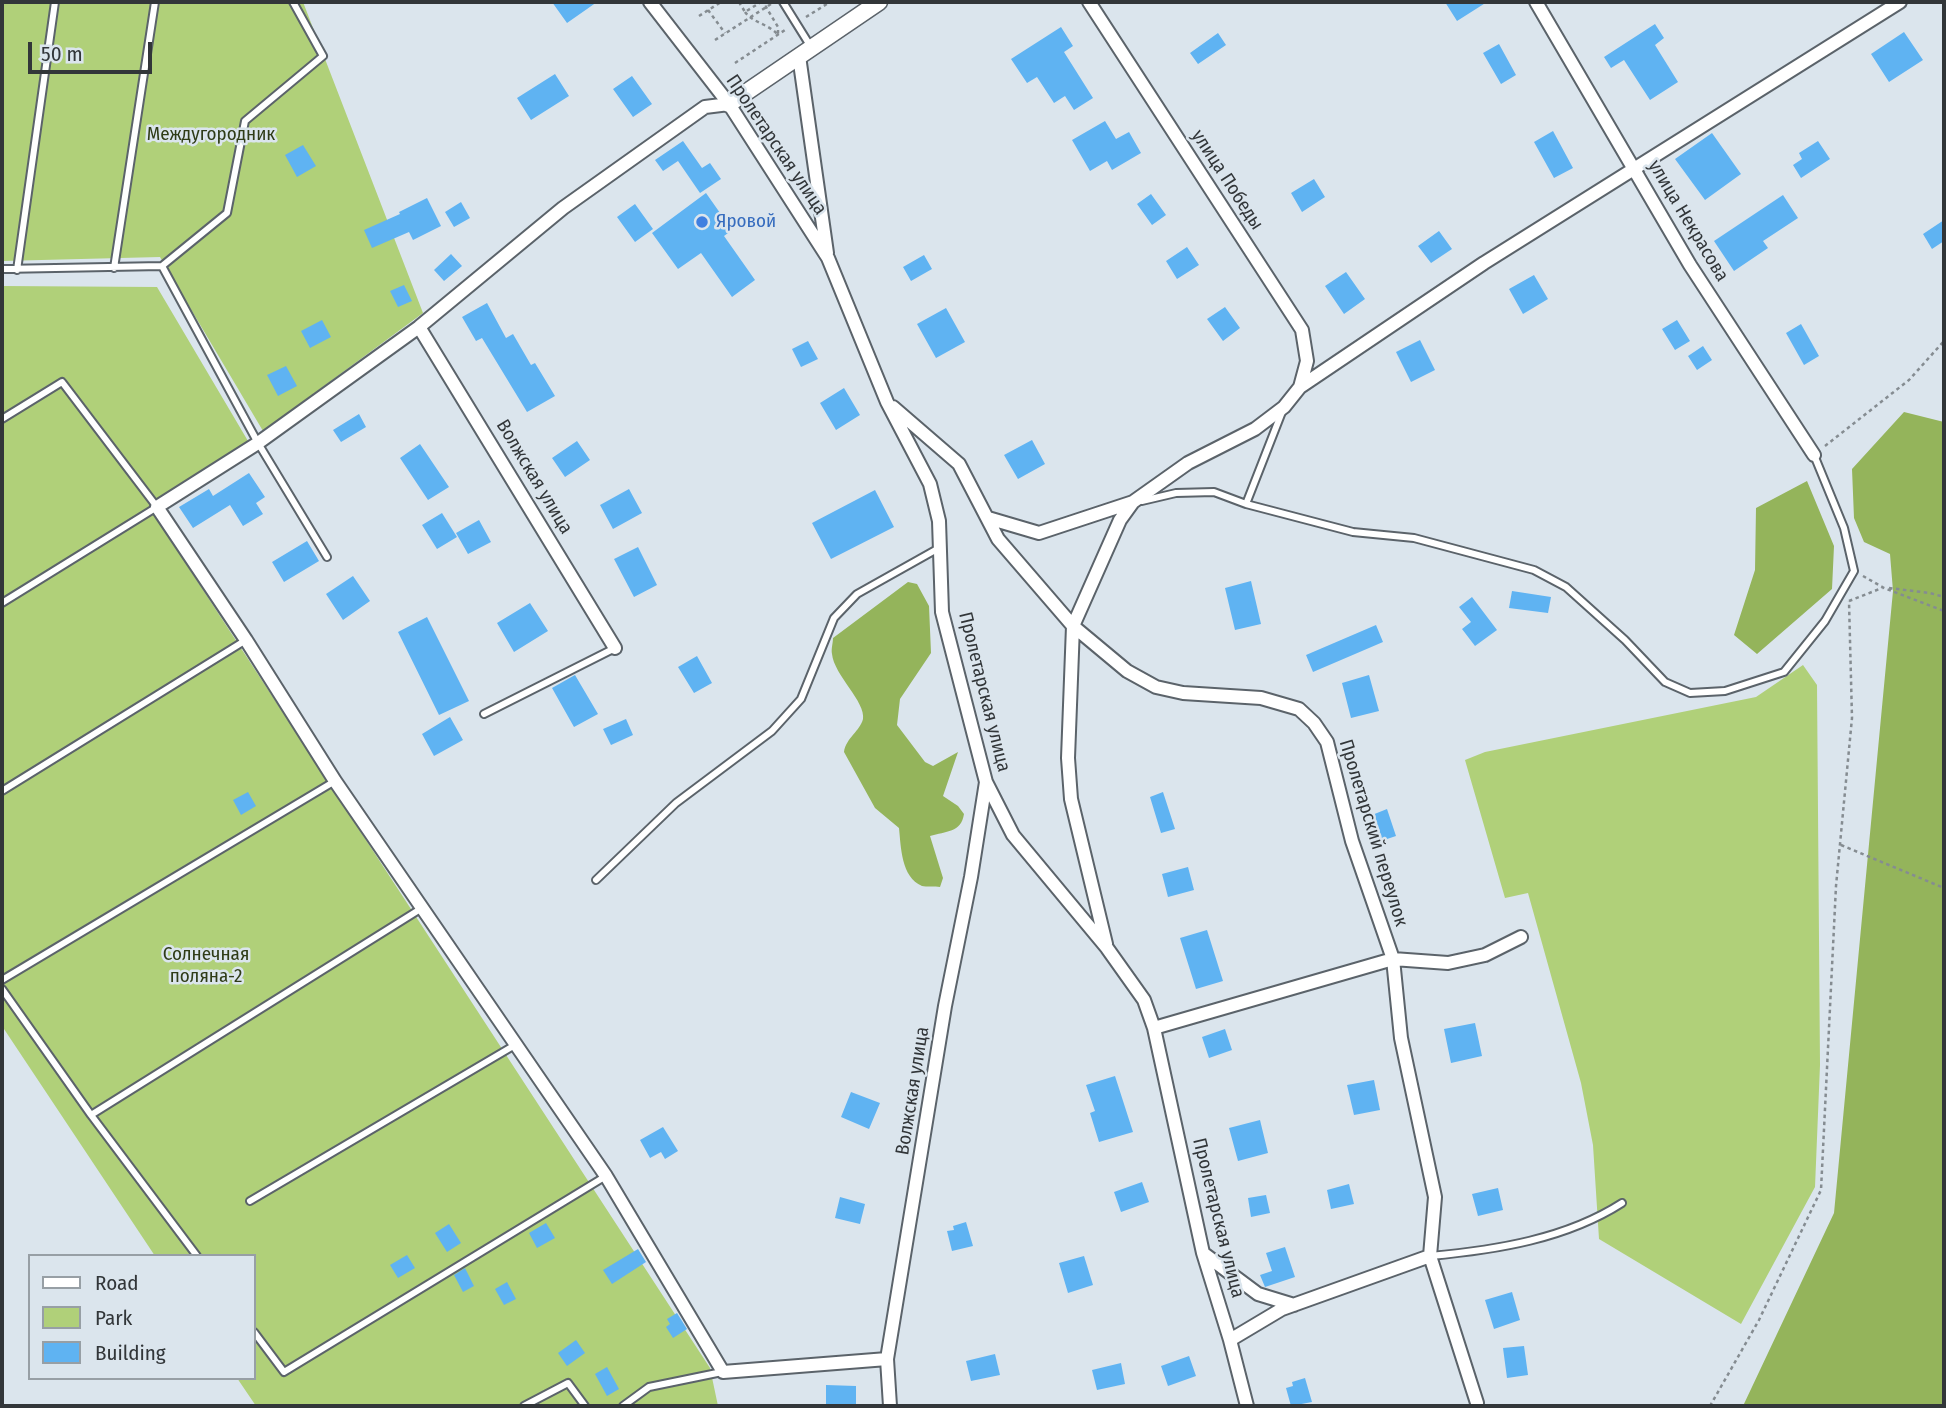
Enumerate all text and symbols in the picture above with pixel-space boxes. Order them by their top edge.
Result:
scale bar [32,28,156,72]
text: 50 m [41,41,83,67]
street label: Пролетарская улица [721,71,831,219]
park label: Междугородник [147,124,275,146]
street label: улица Победы [1186,126,1268,234]
street label: улица Некрасова [1643,156,1733,286]
place label: Яровой [716,211,776,233]
marker: Яровой [694,214,710,230]
street label: Волжская улица [491,416,577,538]
street label: Пролетарская улица [953,610,1015,774]
street label: Пролетарский переулок [1334,737,1412,929]
park label: Солнечная поляна-2 [163,944,249,988]
street label: Волжская улица [892,1025,934,1157]
street label: Пролетарская улица [1187,1136,1249,1300]
legend [28,1254,256,1380]
text: Road [95,1270,139,1296]
text: Park [95,1305,132,1331]
text: Building [95,1340,166,1366]

